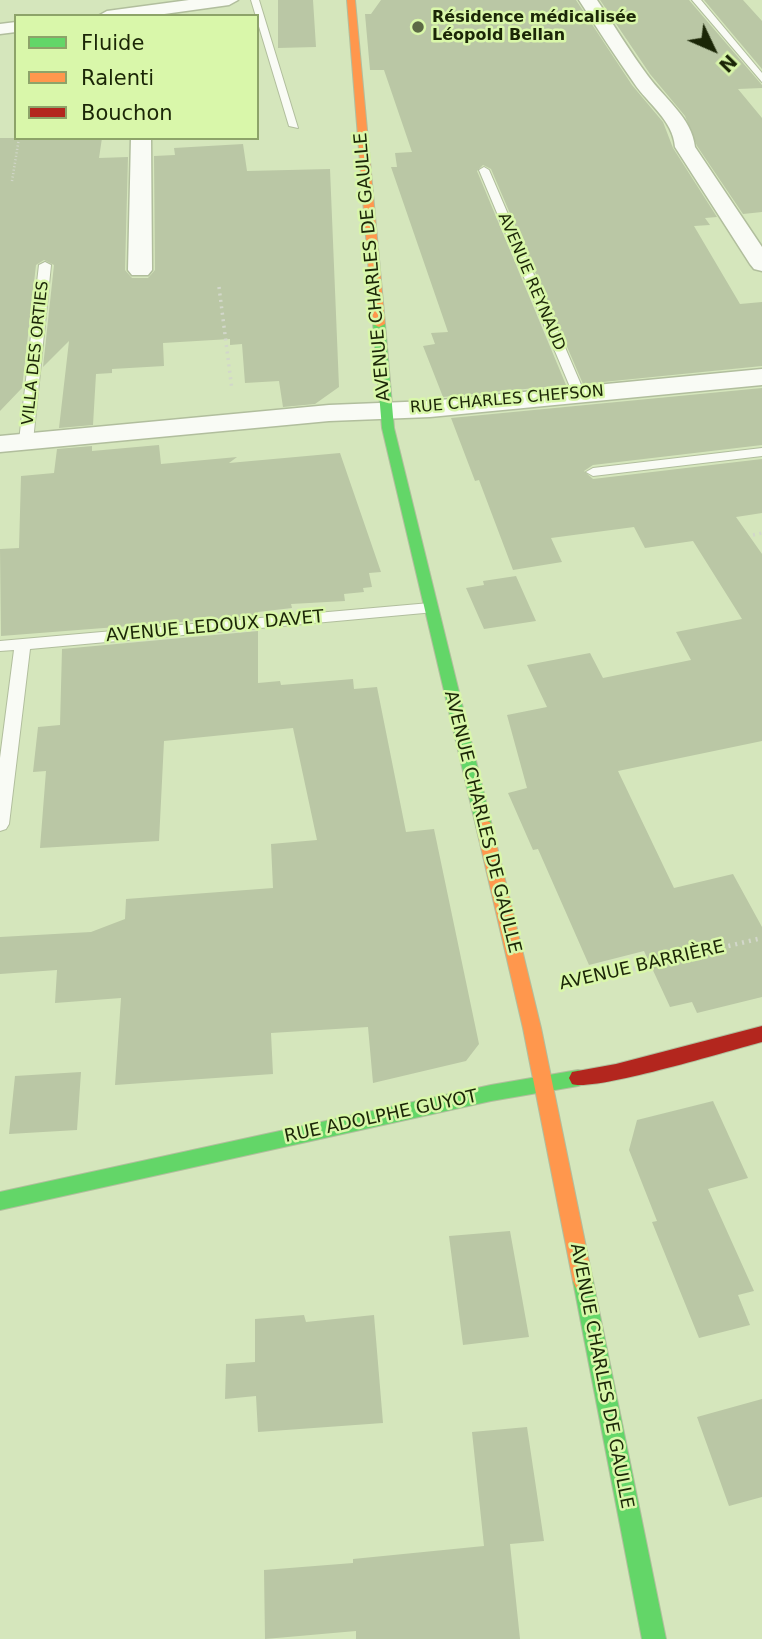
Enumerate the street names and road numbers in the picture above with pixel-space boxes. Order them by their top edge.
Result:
street label: AVENUE CHARLES DE GAULLE [350,132,396,402]
street label: AVENUE REYNAUD [493,210,569,354]
street label: VILLA DES ORTIES [19,280,53,426]
street label: RUE CHARLES CHEFSON [409,382,605,418]
street label: AVENUE LEDOUX DAVET [105,607,325,647]
street label: AVENUE CHARLES DE GAULLE [439,688,525,956]
street label: AVENUE BARRIÈRE [557,936,727,996]
street label: RUE ADOLPHE GUYOT [282,1086,480,1148]
street label: AVENUE CHARLES DE GAULLE [565,1241,637,1511]

